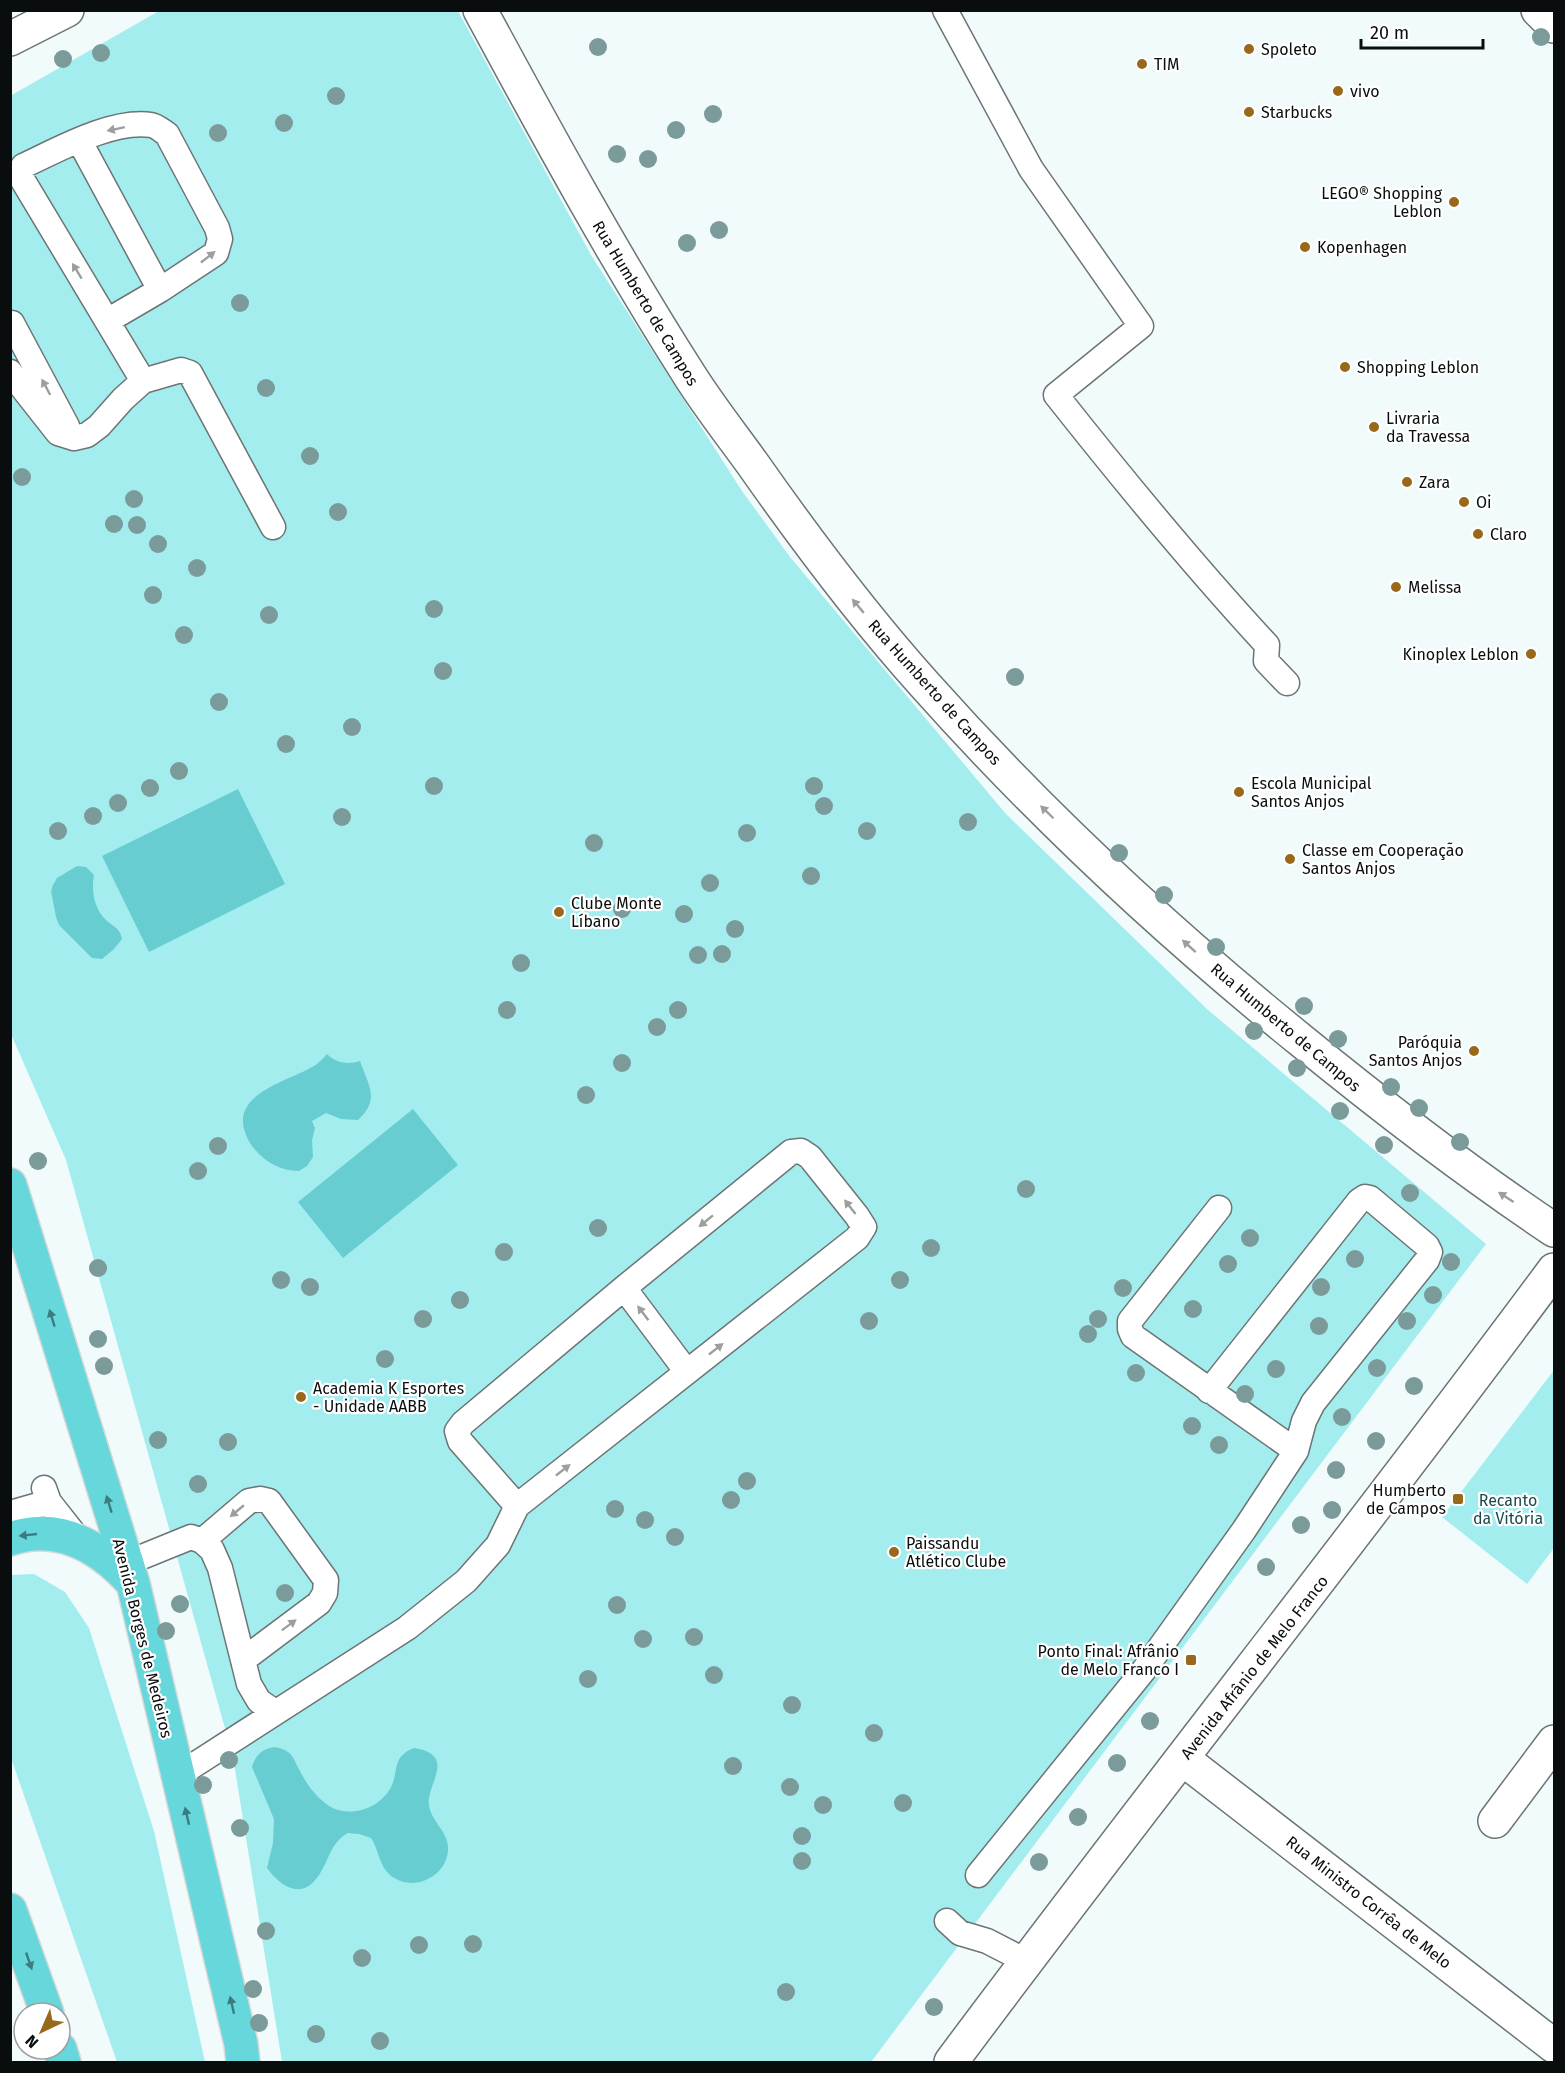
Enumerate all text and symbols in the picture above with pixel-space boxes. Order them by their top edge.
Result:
scale bar [1361,12,1482,50]
text: 20 m [1370,22,1409,44]
place label: Spoleto [1261,40,1317,59]
marker: Spoleto [1242,42,1256,56]
place label: TIM [1154,55,1179,74]
marker: TIM [1135,57,1149,71]
place label: vivo [1350,82,1380,101]
marker: vivo [1331,84,1345,98]
place label: Starbucks [1261,103,1332,122]
marker: Starbucks [1242,105,1256,119]
one-way arrow [106,125,125,134]
place label: LEGO® Shopping Leblon [1321,184,1443,221]
marker: LEGO® Shopping Leblon [1447,195,1461,209]
street label: Rua Humberto de Campos [589,217,702,389]
place label: Kopenhagen [1317,238,1407,257]
marker: Kopenhagen [1298,240,1312,254]
one-way arrow [200,251,216,263]
one-way arrow [71,263,82,279]
place label: Shopping Leblon [1357,358,1479,377]
marker: Shopping Leblon [1338,360,1352,374]
one-way arrow [41,378,51,395]
place label: Livraria da Travessa [1386,409,1470,446]
marker: Livraria da Travessa [1367,420,1381,434]
place label: Zara [1419,473,1450,492]
marker: Zara [1400,475,1414,489]
place label: Oi [1476,493,1492,512]
marker: Oi [1457,495,1471,509]
place label: Claro [1490,525,1527,544]
marker: Claro [1471,527,1485,541]
place label: Melissa [1408,578,1462,597]
marker: Melissa [1389,580,1403,594]
one-way arrow [852,598,865,614]
street label: Rua Humberto de Campos [864,616,1005,769]
place label: Kinoplex Leblon [1403,645,1519,664]
marker: Kinoplex Leblon [1524,647,1538,661]
place label: Escola Municipal Santos Anjos [1251,774,1372,811]
marker: Escola Municipal Santos Anjos [1232,785,1246,799]
one-way arrow [1040,806,1054,820]
place label: Classe em Cooperação Santos Anjos [1302,841,1464,878]
marker: Classe em Cooperação Santos Anjos [1283,852,1297,866]
place label: Clube Monte Líbano [571,894,662,931]
marker: Clube Monte Líbano [552,905,566,919]
one-way arrow [1181,939,1196,953]
street label: Rua Humberto de Campos [1207,959,1364,1096]
place label: Paróquia Santos Anjos [1369,1033,1462,1070]
marker: Paróquia Santos Anjos [1467,1044,1481,1058]
one-way arrow [1497,1192,1514,1203]
one-way arrow [845,1200,857,1215]
one-way arrow [698,1214,714,1227]
one-way arrow [637,1306,649,1322]
one-way arrow [47,1309,56,1327]
one-way arrow [708,1343,724,1356]
place label: Academia K Esportes - Unidade AABB [313,1379,464,1416]
marker: Academia K Esportes - Unidade AABB [294,1390,308,1404]
one-way arrow [555,1464,570,1476]
place label: Humberto de Campos [1366,1481,1446,1518]
park label: Recanto da Vitória [1473,1491,1543,1528]
marker: Humberto de Campos [1451,1492,1465,1506]
one-way arrow [104,1495,113,1513]
one-way arrow [229,1504,245,1517]
one-way arrow [18,1530,37,1540]
place label: Paissandu Atlético Clube [906,1534,1006,1571]
street label: Avenida Borges de Medeiros [109,1537,176,1740]
marker: Paissandu Atlético Clube [887,1545,901,1559]
street label: Avenida Afrânio de Melo Franco [1177,1572,1332,1763]
one-way arrow [281,1619,297,1631]
place label: Ponto Final: Afrânio de Melo Franco I [1038,1642,1179,1679]
marker: Ponto Final: Afrânio de Melo Franco I [1184,1653,1198,1667]
one-way arrow [181,1806,191,1825]
street label: Rua Ministro Corrêa de Melo [1282,1832,1455,1973]
one-way arrow [24,1952,34,1970]
one-way arrow [226,1996,236,2014]
north arrow [12,2001,72,2061]
text: N [22,2031,42,2052]

